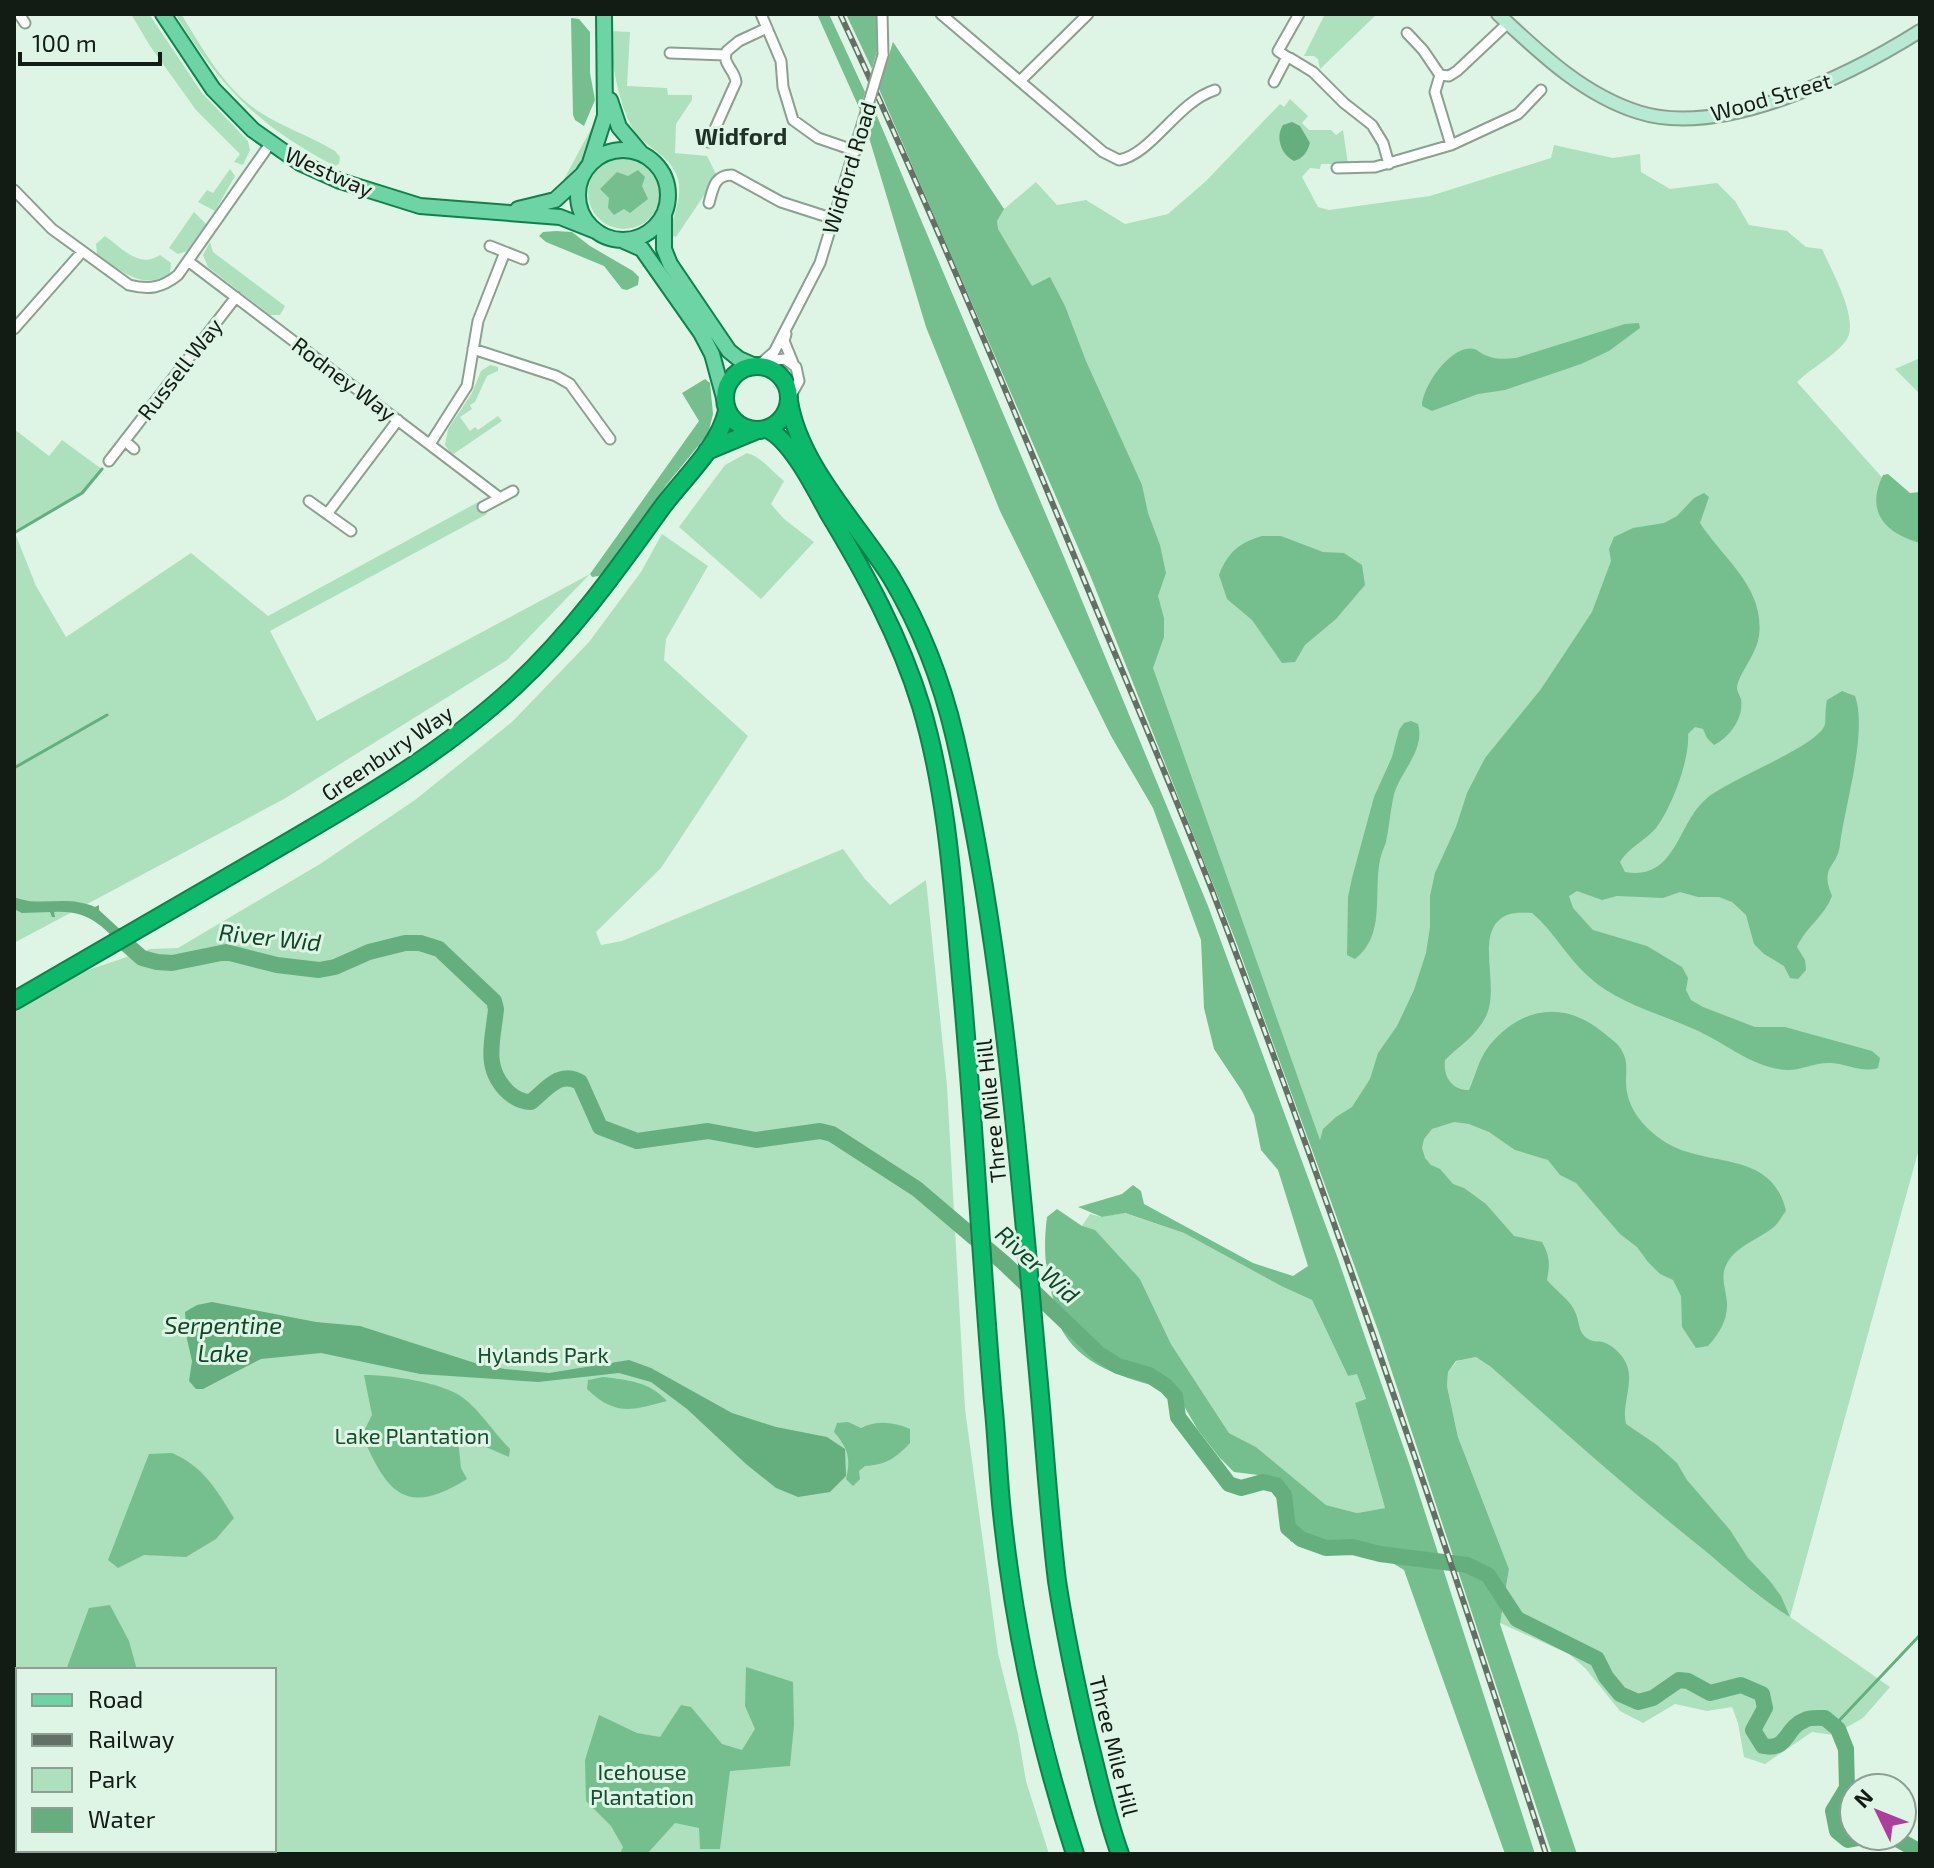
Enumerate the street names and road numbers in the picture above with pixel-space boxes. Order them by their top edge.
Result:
street label: Wood Street [1707,66,1834,126]
street label: Widford Road [816,99,880,237]
street label: Westway [281,140,378,202]
street label: Russell Way [131,312,227,424]
street label: Rodney Way [288,331,402,426]
street label: Greenbury Way [316,698,457,806]
street label: Three Mile Hill [970,1038,1010,1184]
street label: Three Mile Hill [1085,1673,1145,1819]

